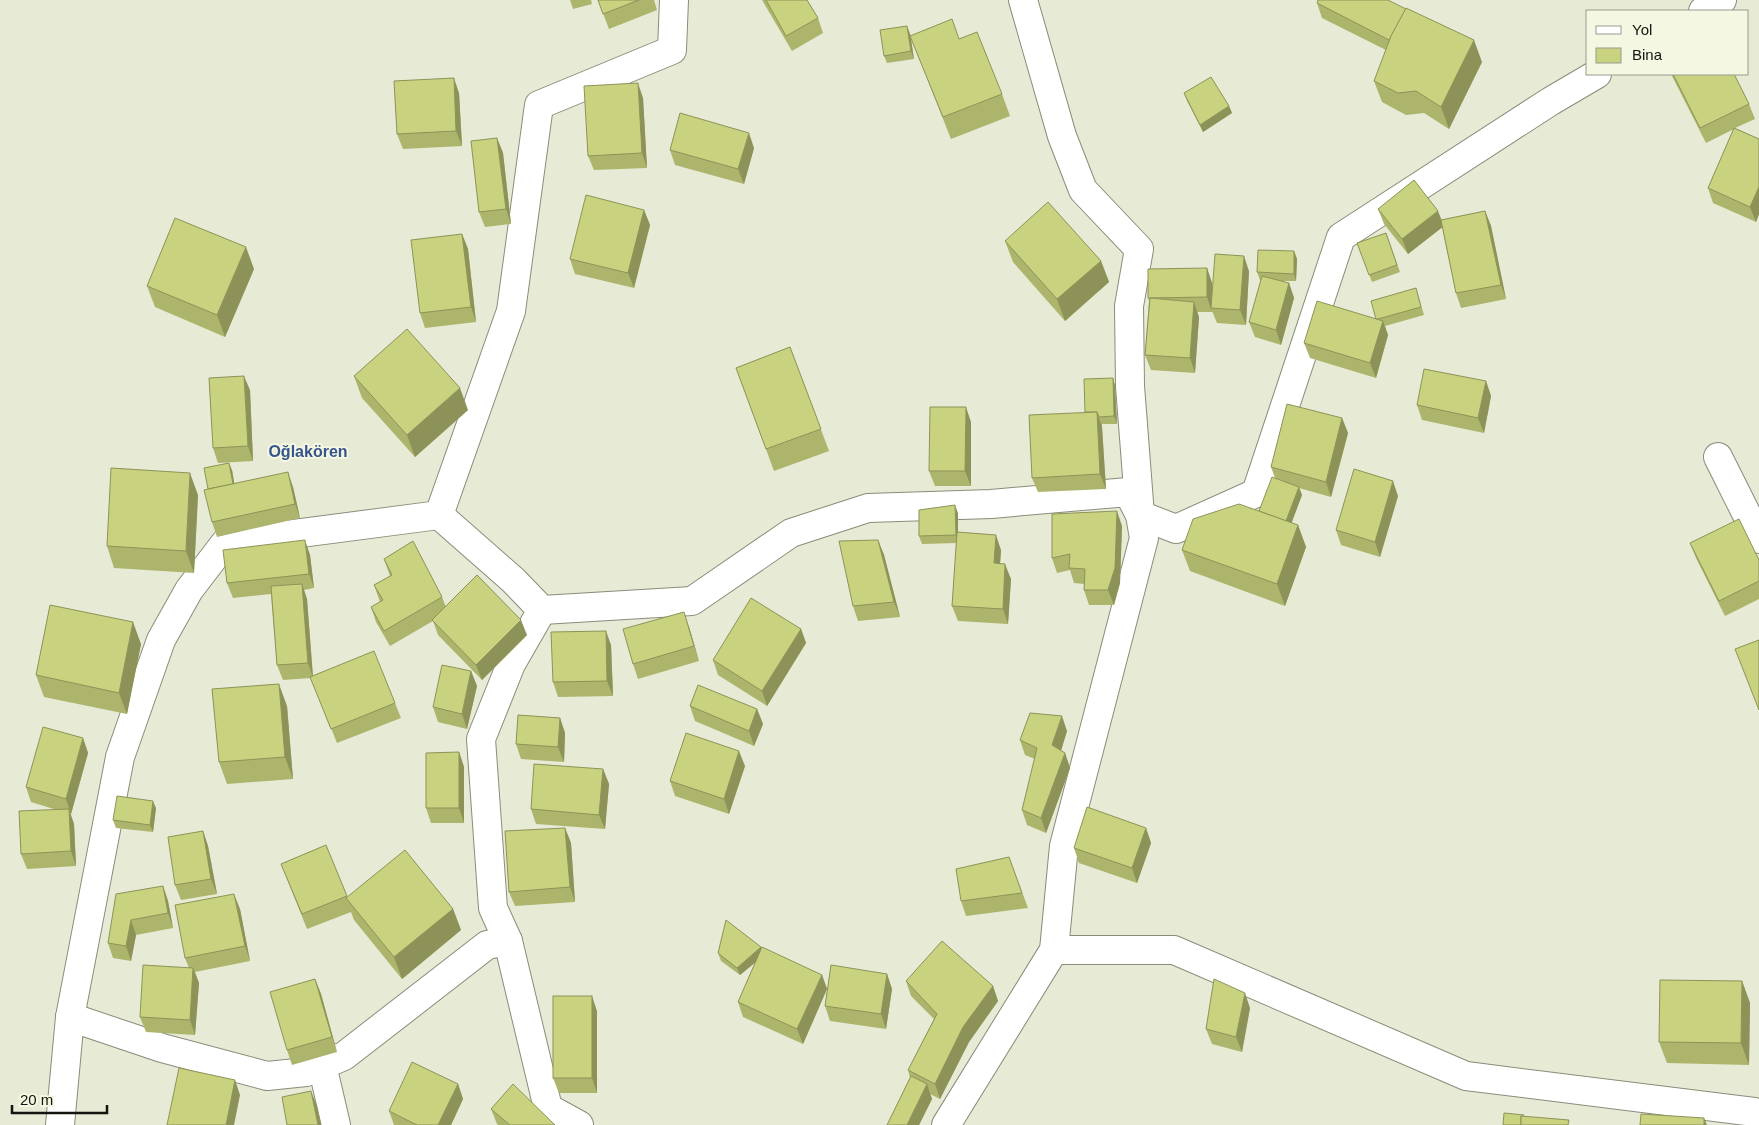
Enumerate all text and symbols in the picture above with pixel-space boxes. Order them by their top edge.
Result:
legend [1586,10,1749,75]
text: Yol [1632,21,1652,38]
text: Bina [1632,46,1663,63]
district label: Oğlakören [268,443,348,460]
scale bar [12,1082,108,1114]
text: 20 m [20,1091,53,1108]

